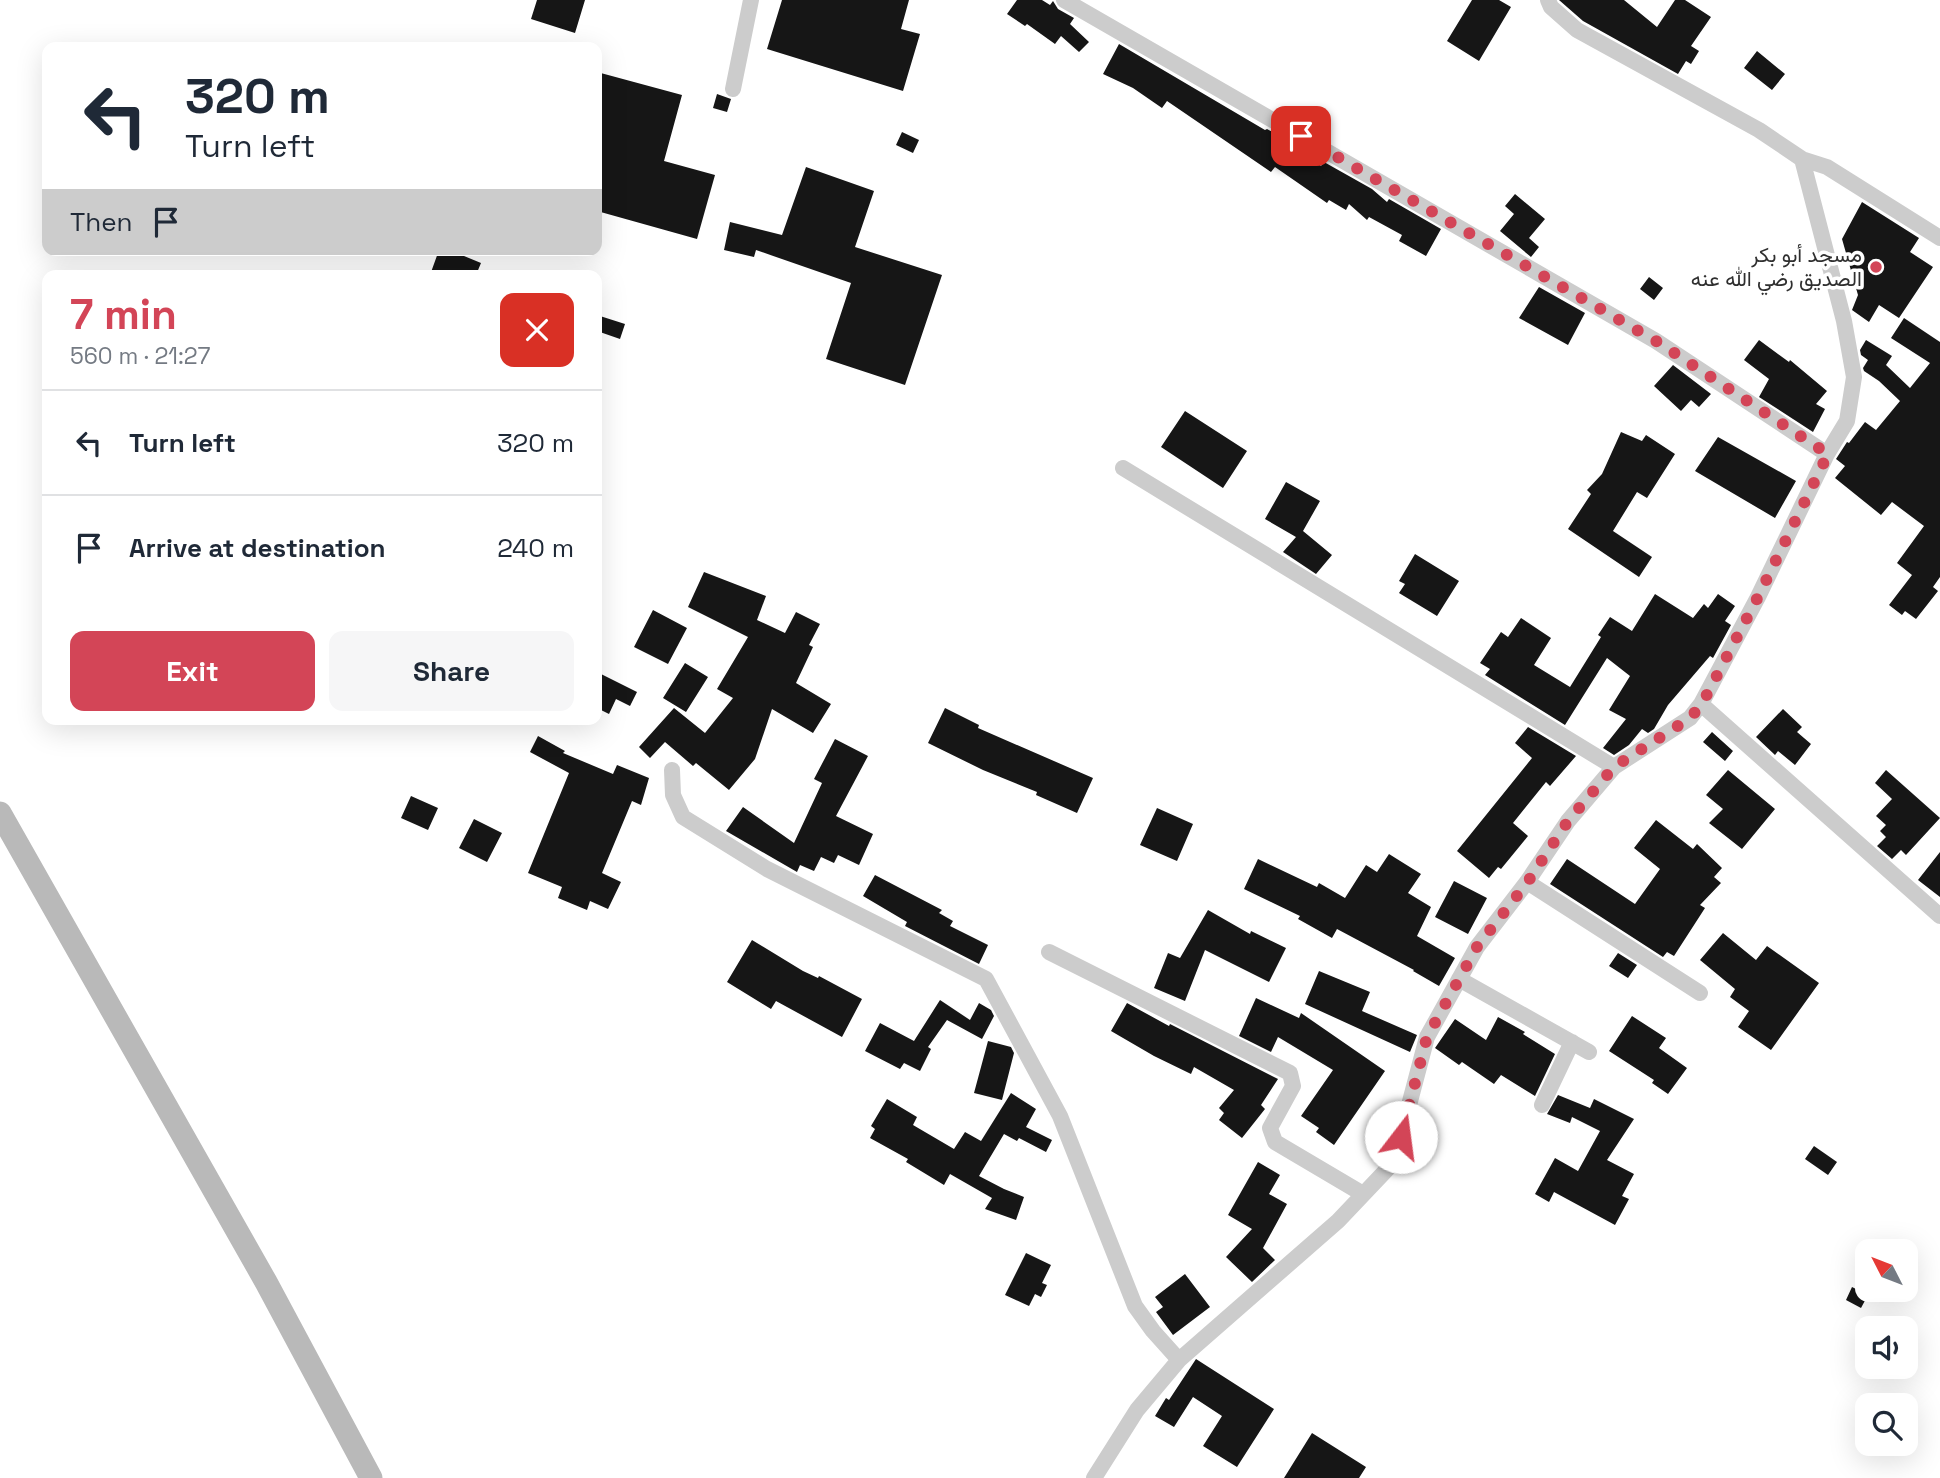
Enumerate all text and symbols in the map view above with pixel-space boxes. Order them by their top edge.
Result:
text: 320 m [185,65,330,127]
icon: left [70,70,161,161]
pin [1271,106,1331,166]
icon: arrive [1282,117,1320,155]
text: Turn left [185,126,315,166]
icon: arrive [147,203,185,241]
text: Then [70,205,133,239]
place label: مسجد أبو بكر الصديق رضي الله عنه [1691,241,1862,296]
marker: مسجد أبو بكر الصديق رضي الله عنه [1868,259,1884,275]
text: 7 min [70,288,177,341]
button: close [500,293,574,367]
text: 560 m · 21:27 [70,341,210,371]
icon: left [70,424,108,462]
text: Turn left [129,426,236,460]
text: 320 m [497,426,574,460]
icon: arrive [70,529,108,567]
text: Arrive at destination [129,531,386,565]
text: 240 m [497,531,574,565]
button: Exit [70,631,315,711]
button: Share [329,631,574,711]
position arrow [1364,1100,1438,1174]
north arrow [1855,1239,1918,1302]
map controls [1855,1239,1918,1456]
button: sound [1855,1316,1918,1379]
button: search [1855,1393,1918,1456]

